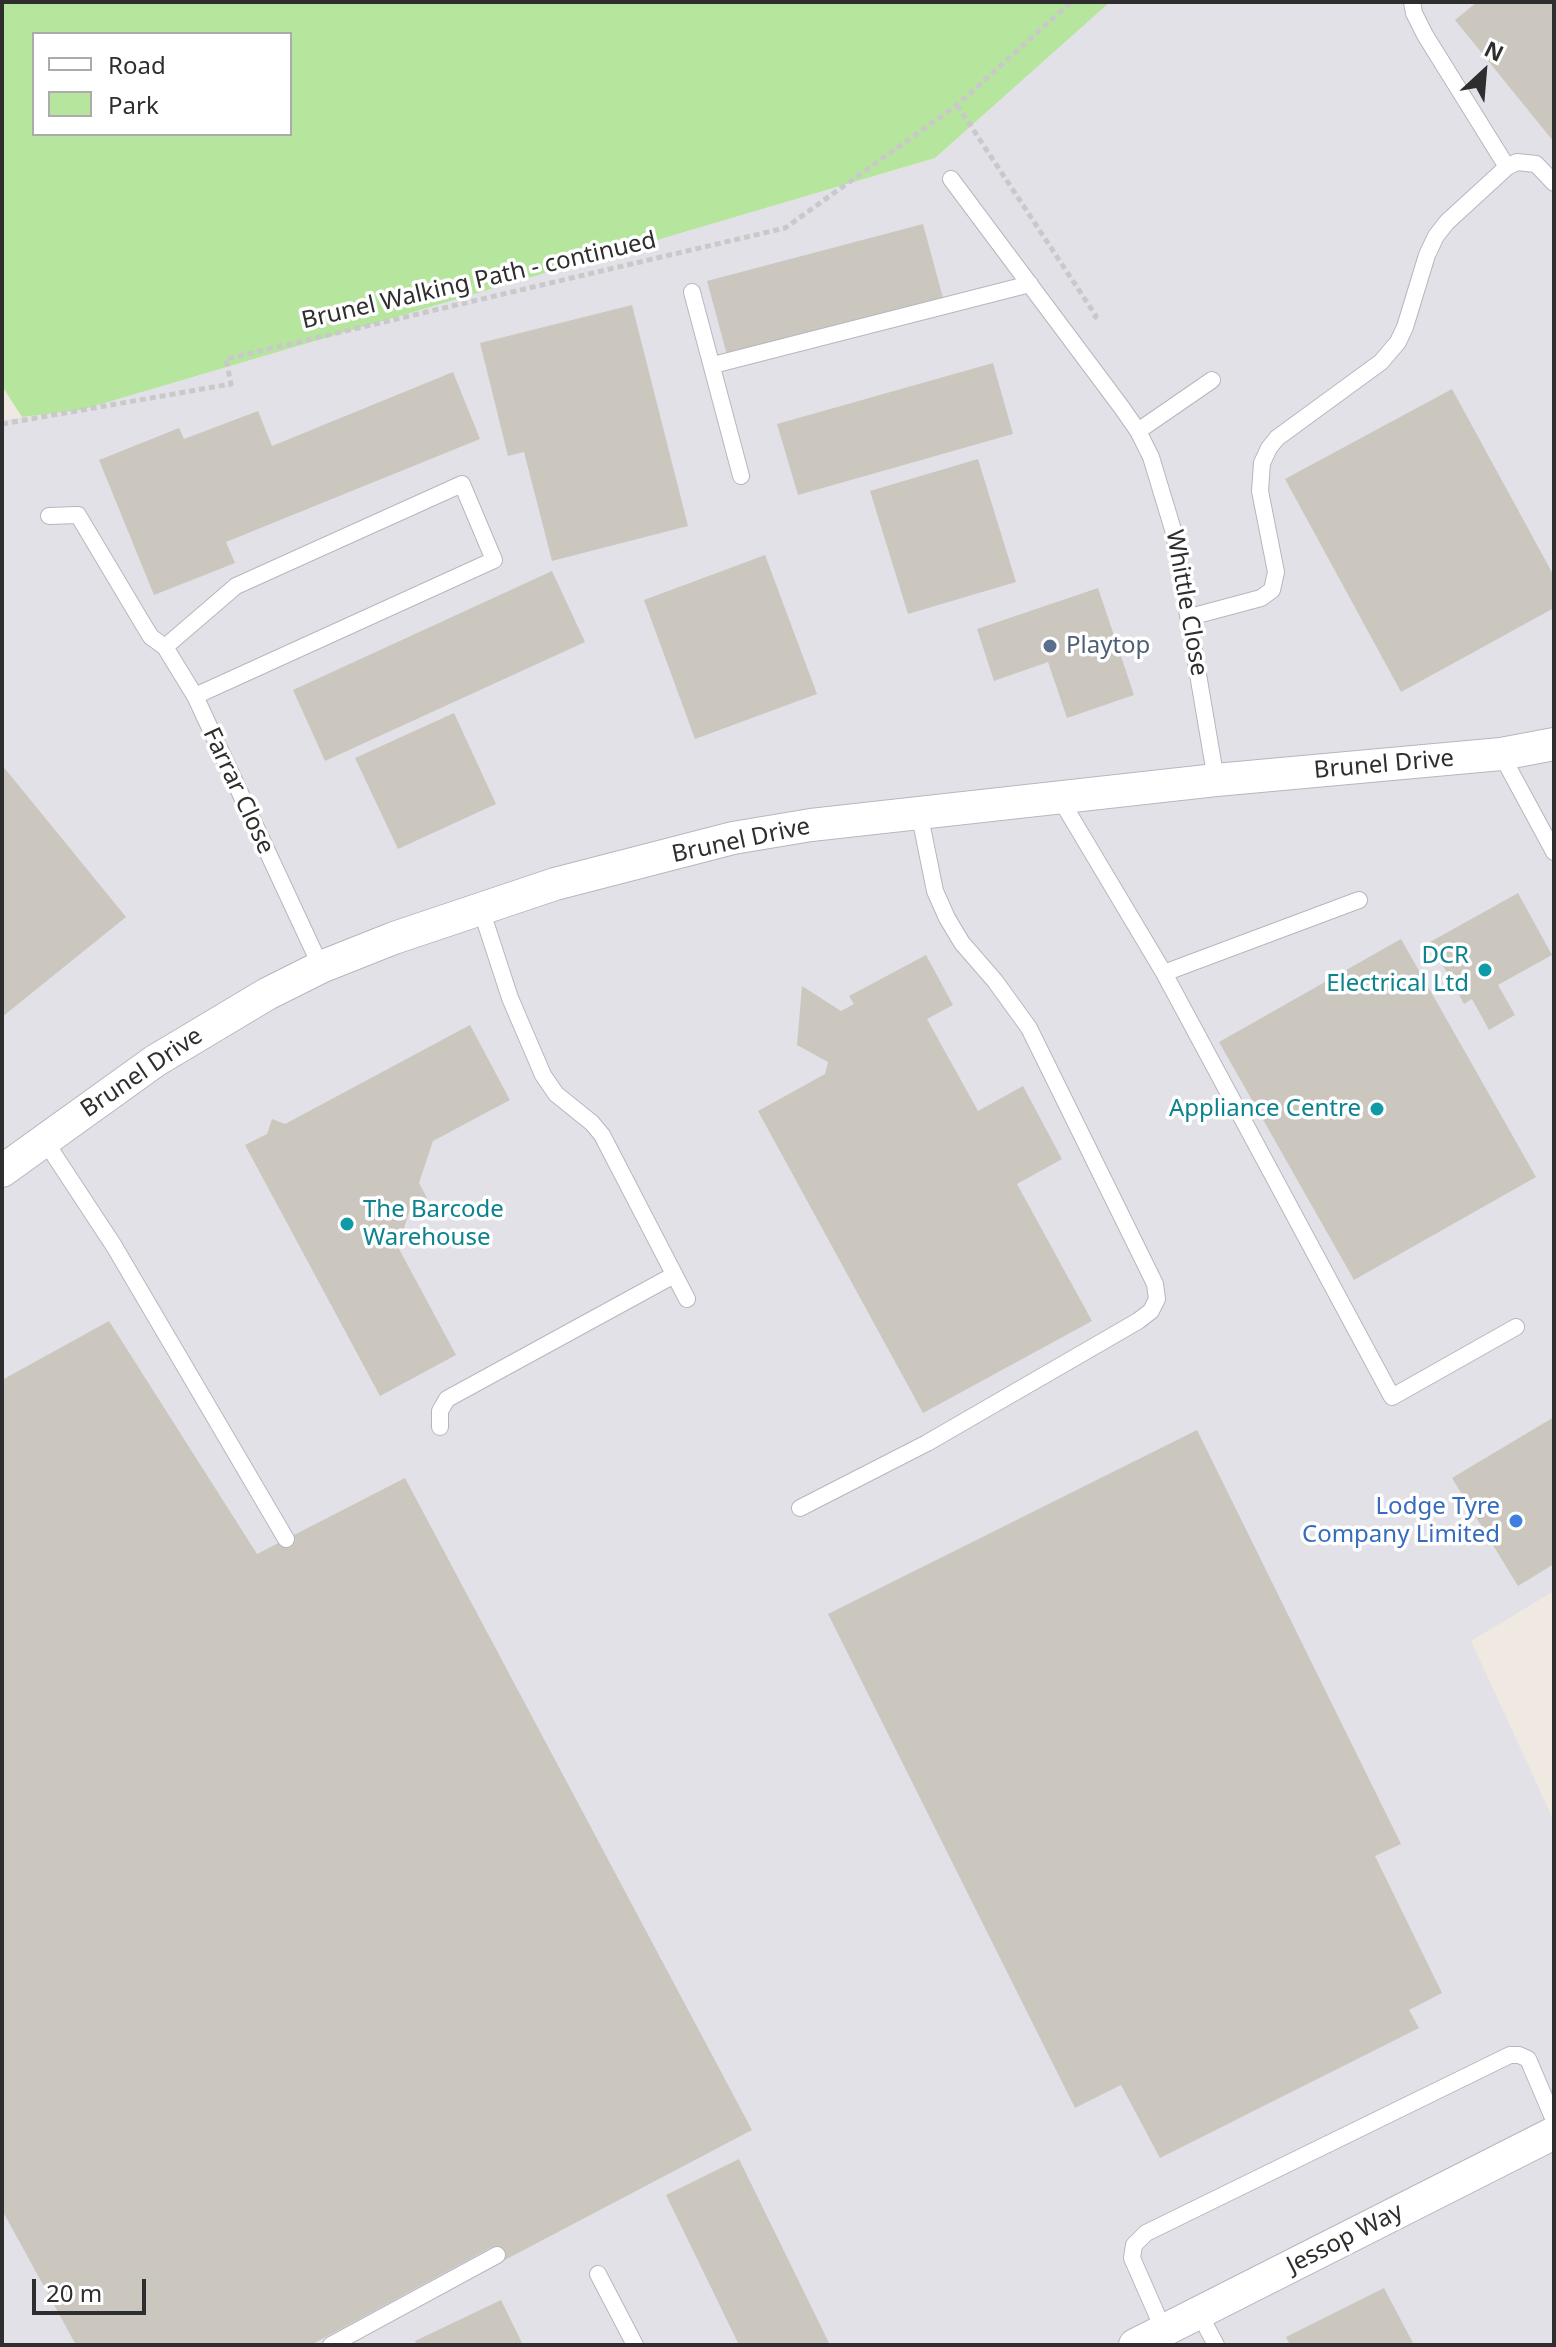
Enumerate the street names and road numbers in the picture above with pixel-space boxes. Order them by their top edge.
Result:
street label: Brunel Walking Path - continued [299,226,659,336]
street label: Whittle Close [1159,528,1213,678]
street label: Farrar Close [196,723,280,859]
street label: Brunel Drive [1313,745,1455,785]
street label: Brunel Drive [669,812,813,870]
street label: Brunel Drive [76,1022,208,1124]
street label: Jessop Way [1282,2198,1408,2280]

